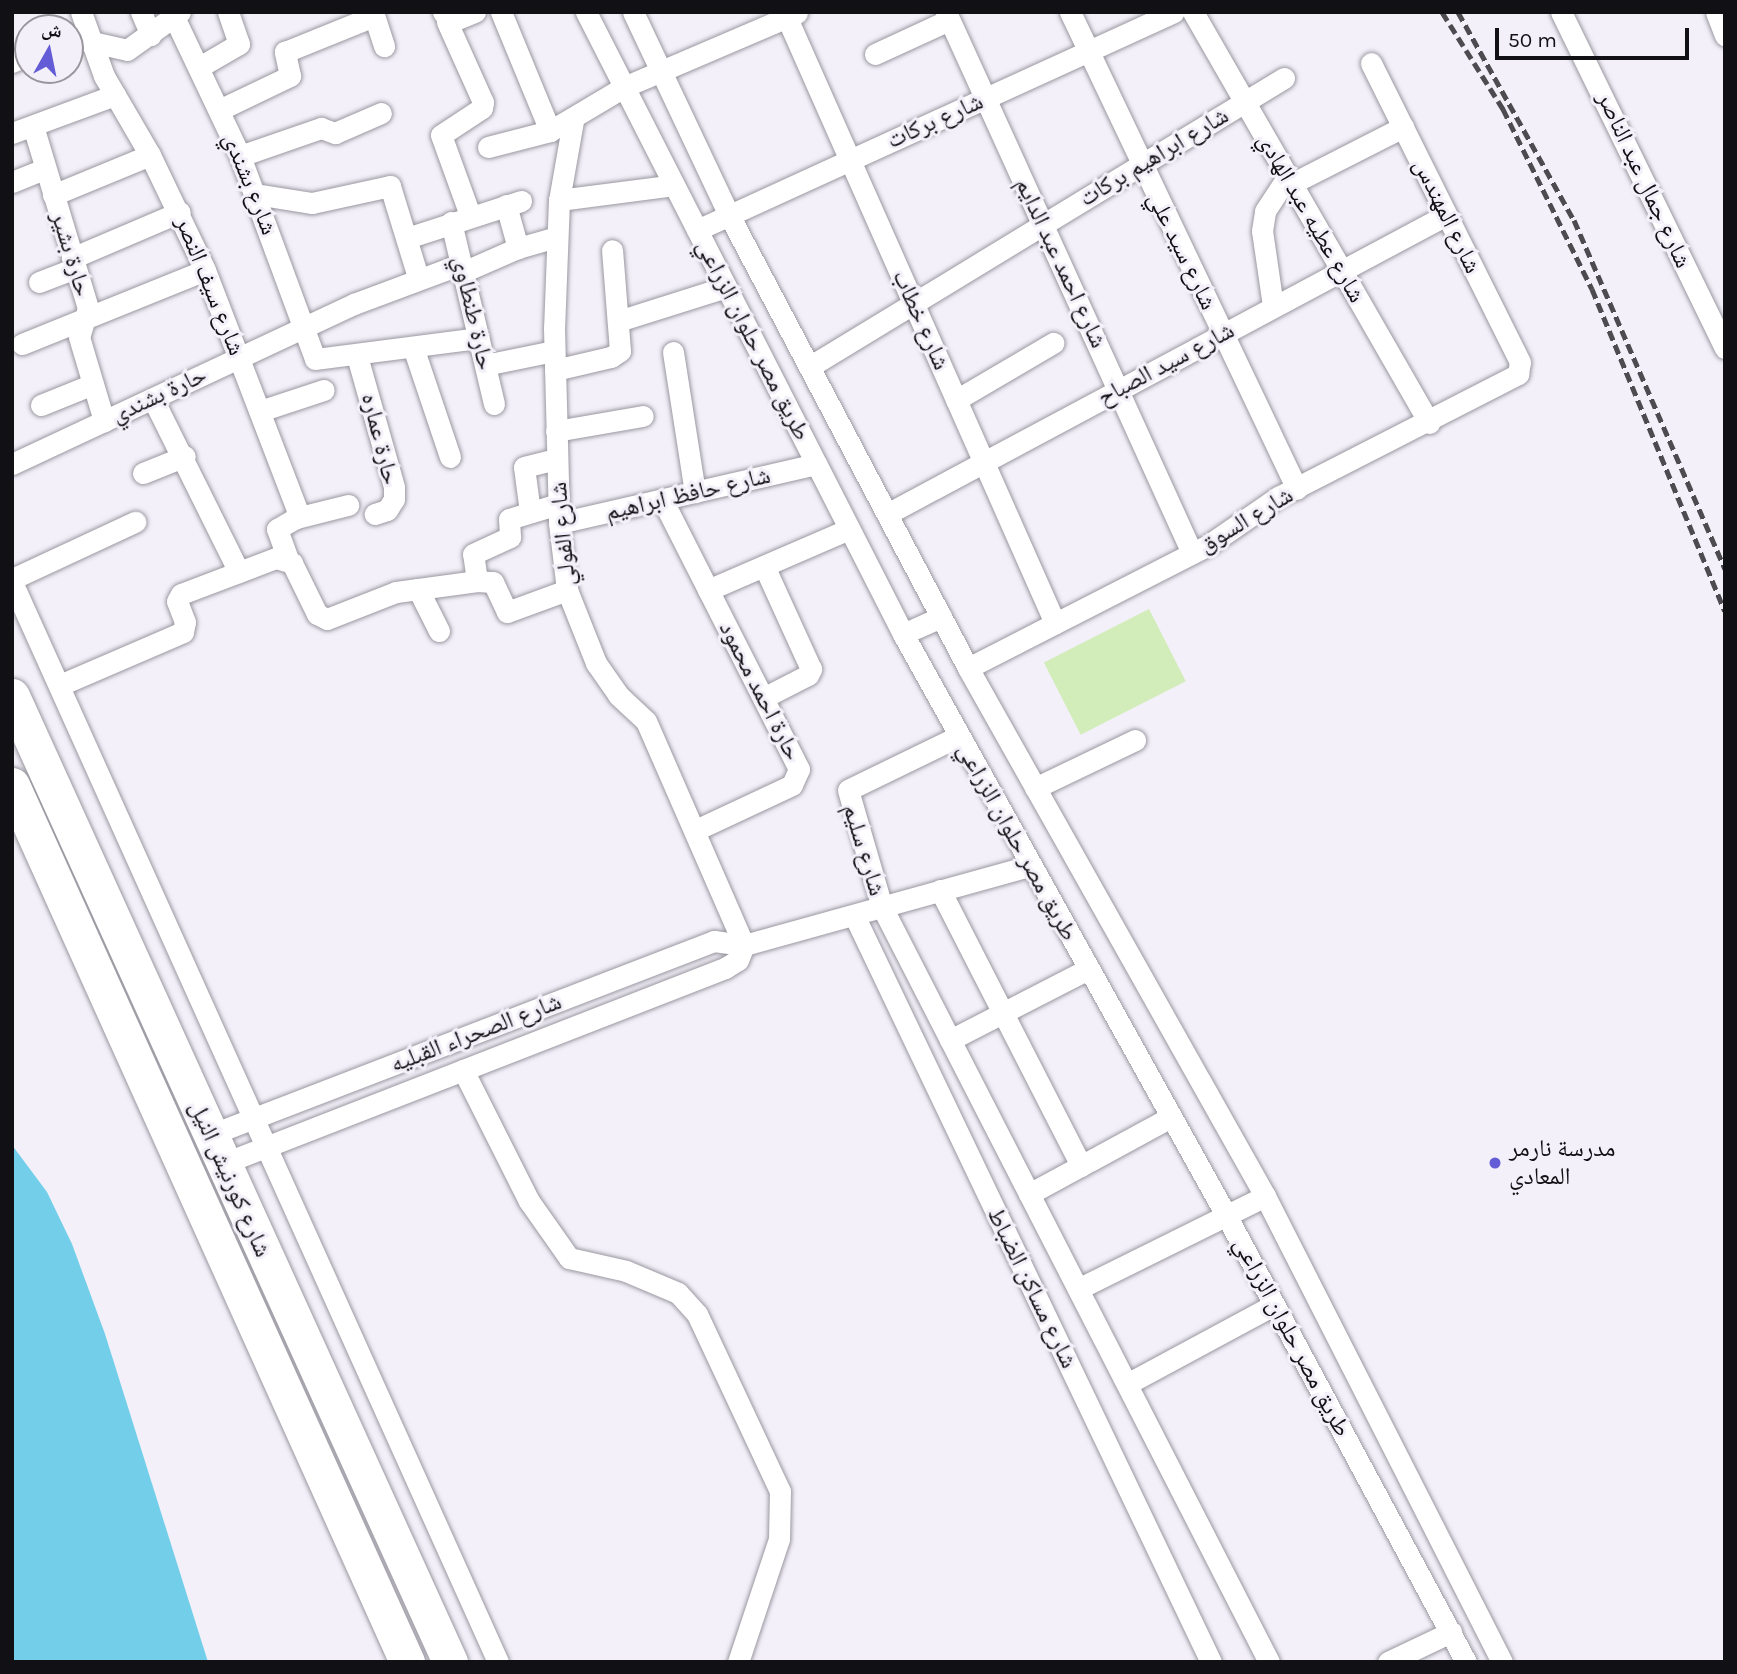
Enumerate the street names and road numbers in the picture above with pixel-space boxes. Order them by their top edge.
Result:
street label: شارع بركات [882,87,988,155]
street label: شارع جمال عبد الناصر [1591,87,1697,273]
street label: شارع ابراهيم بركات [1074,101,1234,213]
street label: شارع عطيه عبد الهادي [1251,128,1371,308]
street label: شارع بشندي [217,129,283,239]
street label: شارع المهندس [1407,154,1487,278]
street label: شارع احمد عبد الدايم [1009,173,1113,353]
street label: شارع سيد علي [1141,187,1223,315]
street label: حارة بشير [45,208,97,300]
street label: شارع سيف النصر [169,212,251,360]
street label: طريق مصر حلوان الزراعي [690,235,816,445]
street label: حارة طنطاوي [446,253,500,373]
street label: شارع خطاب [886,266,956,374]
street label: شارع سيد الصباح [1093,316,1239,412]
street label: حارة بشندي [107,360,211,430]
street label: حارة عماره [355,390,405,488]
street label: شارع حافظ ابراهيم [603,461,773,527]
street label: شارع الفولي [544,481,582,587]
street label: شارع السوق [1194,481,1298,559]
street label: حارة احمد محمود [713,617,807,765]
street label: طريق مصر حلوان الزراعي [951,738,1083,946]
street label: شارع سليم [836,801,892,899]
street label: شارع الصحراء القبليه [386,987,566,1079]
street label: شارع كورنيش النيل [183,1097,277,1261]
street label: شارع مساكن الضباط [981,1203,1083,1373]
street label: طريق مصر حلوان الزراعي [1227,1232,1357,1442]

